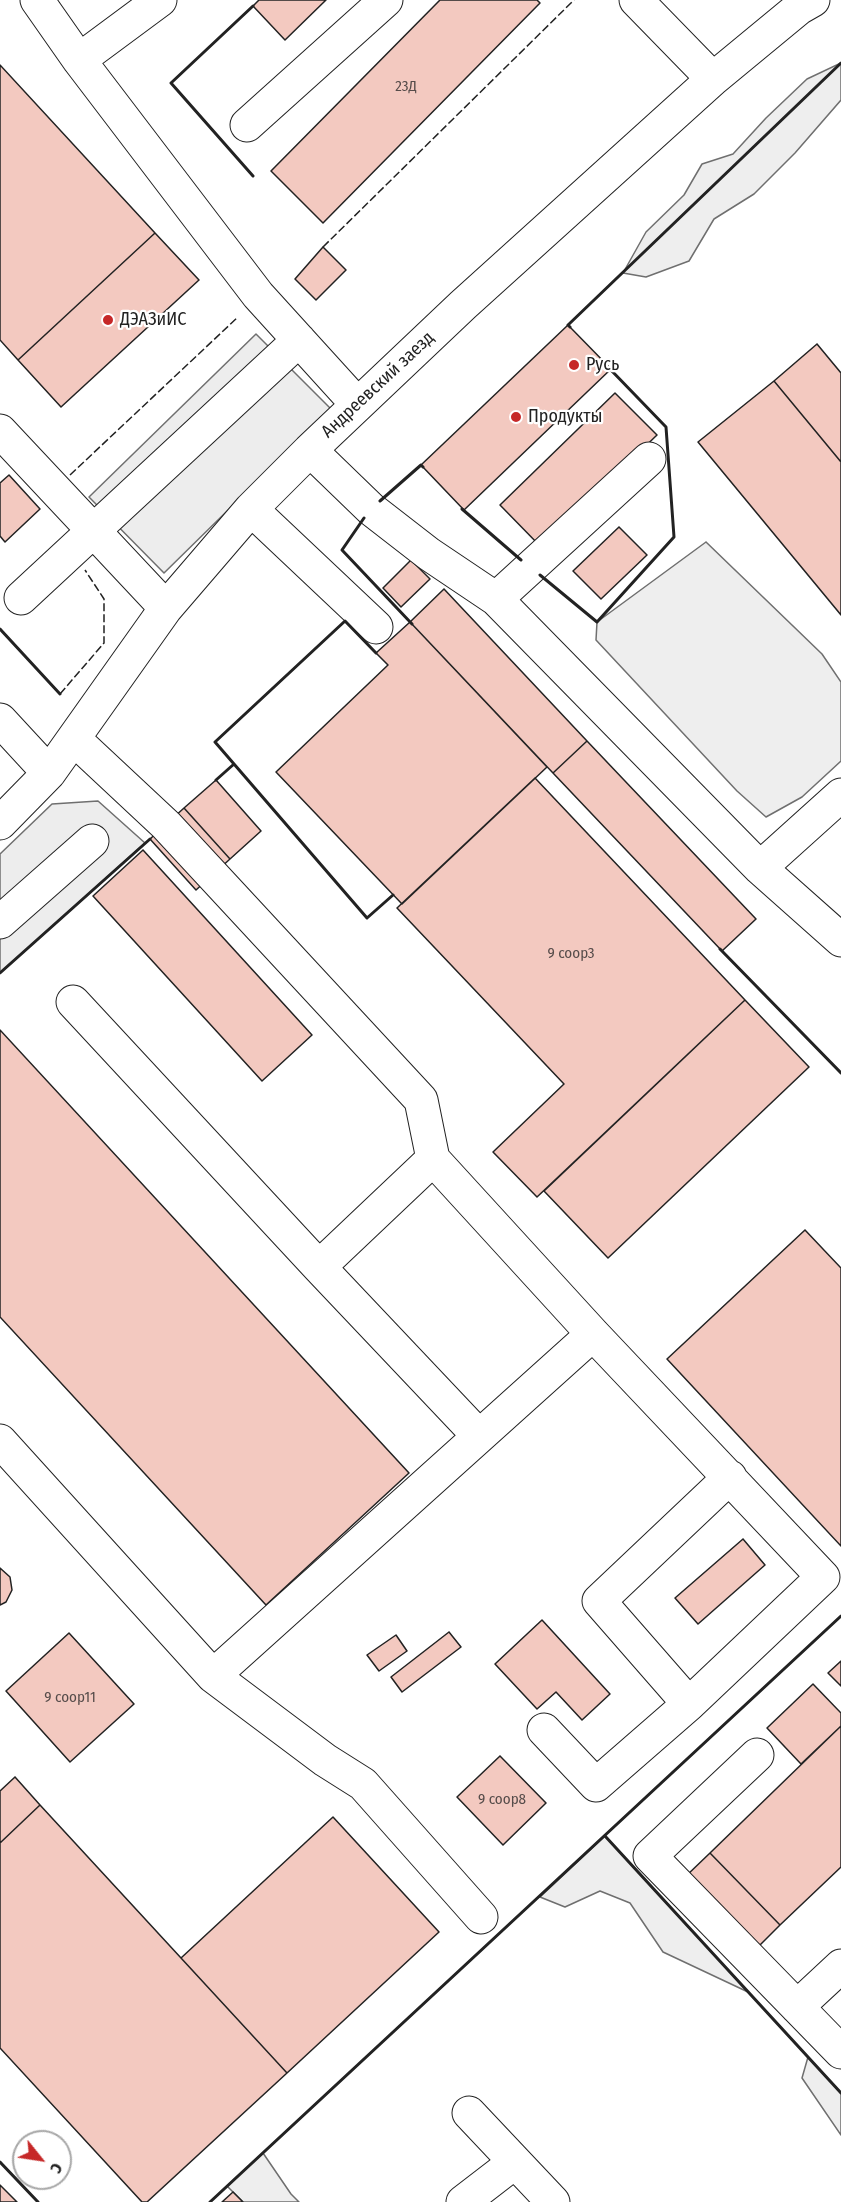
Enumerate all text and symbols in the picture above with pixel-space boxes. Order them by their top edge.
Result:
house number: 23Д [395,78,417,96]
place label: ДЭАЗиИС [120,309,186,331]
marker: ДЭАЗиИС [101,313,115,327]
street label: Андреевский заезд [317,327,439,443]
place label: Русь [586,354,619,376]
marker: Русь [567,358,581,372]
place label: Продукты [528,406,603,428]
marker: Продукты [509,410,523,424]
house number: 9 соор3 [547,945,595,963]
house number: 9 соор11 [44,1689,96,1707]
house number: 9 соор8 [478,1791,526,1809]
north arrow [12,2130,72,2190]
text: С [46,2160,67,2177]

